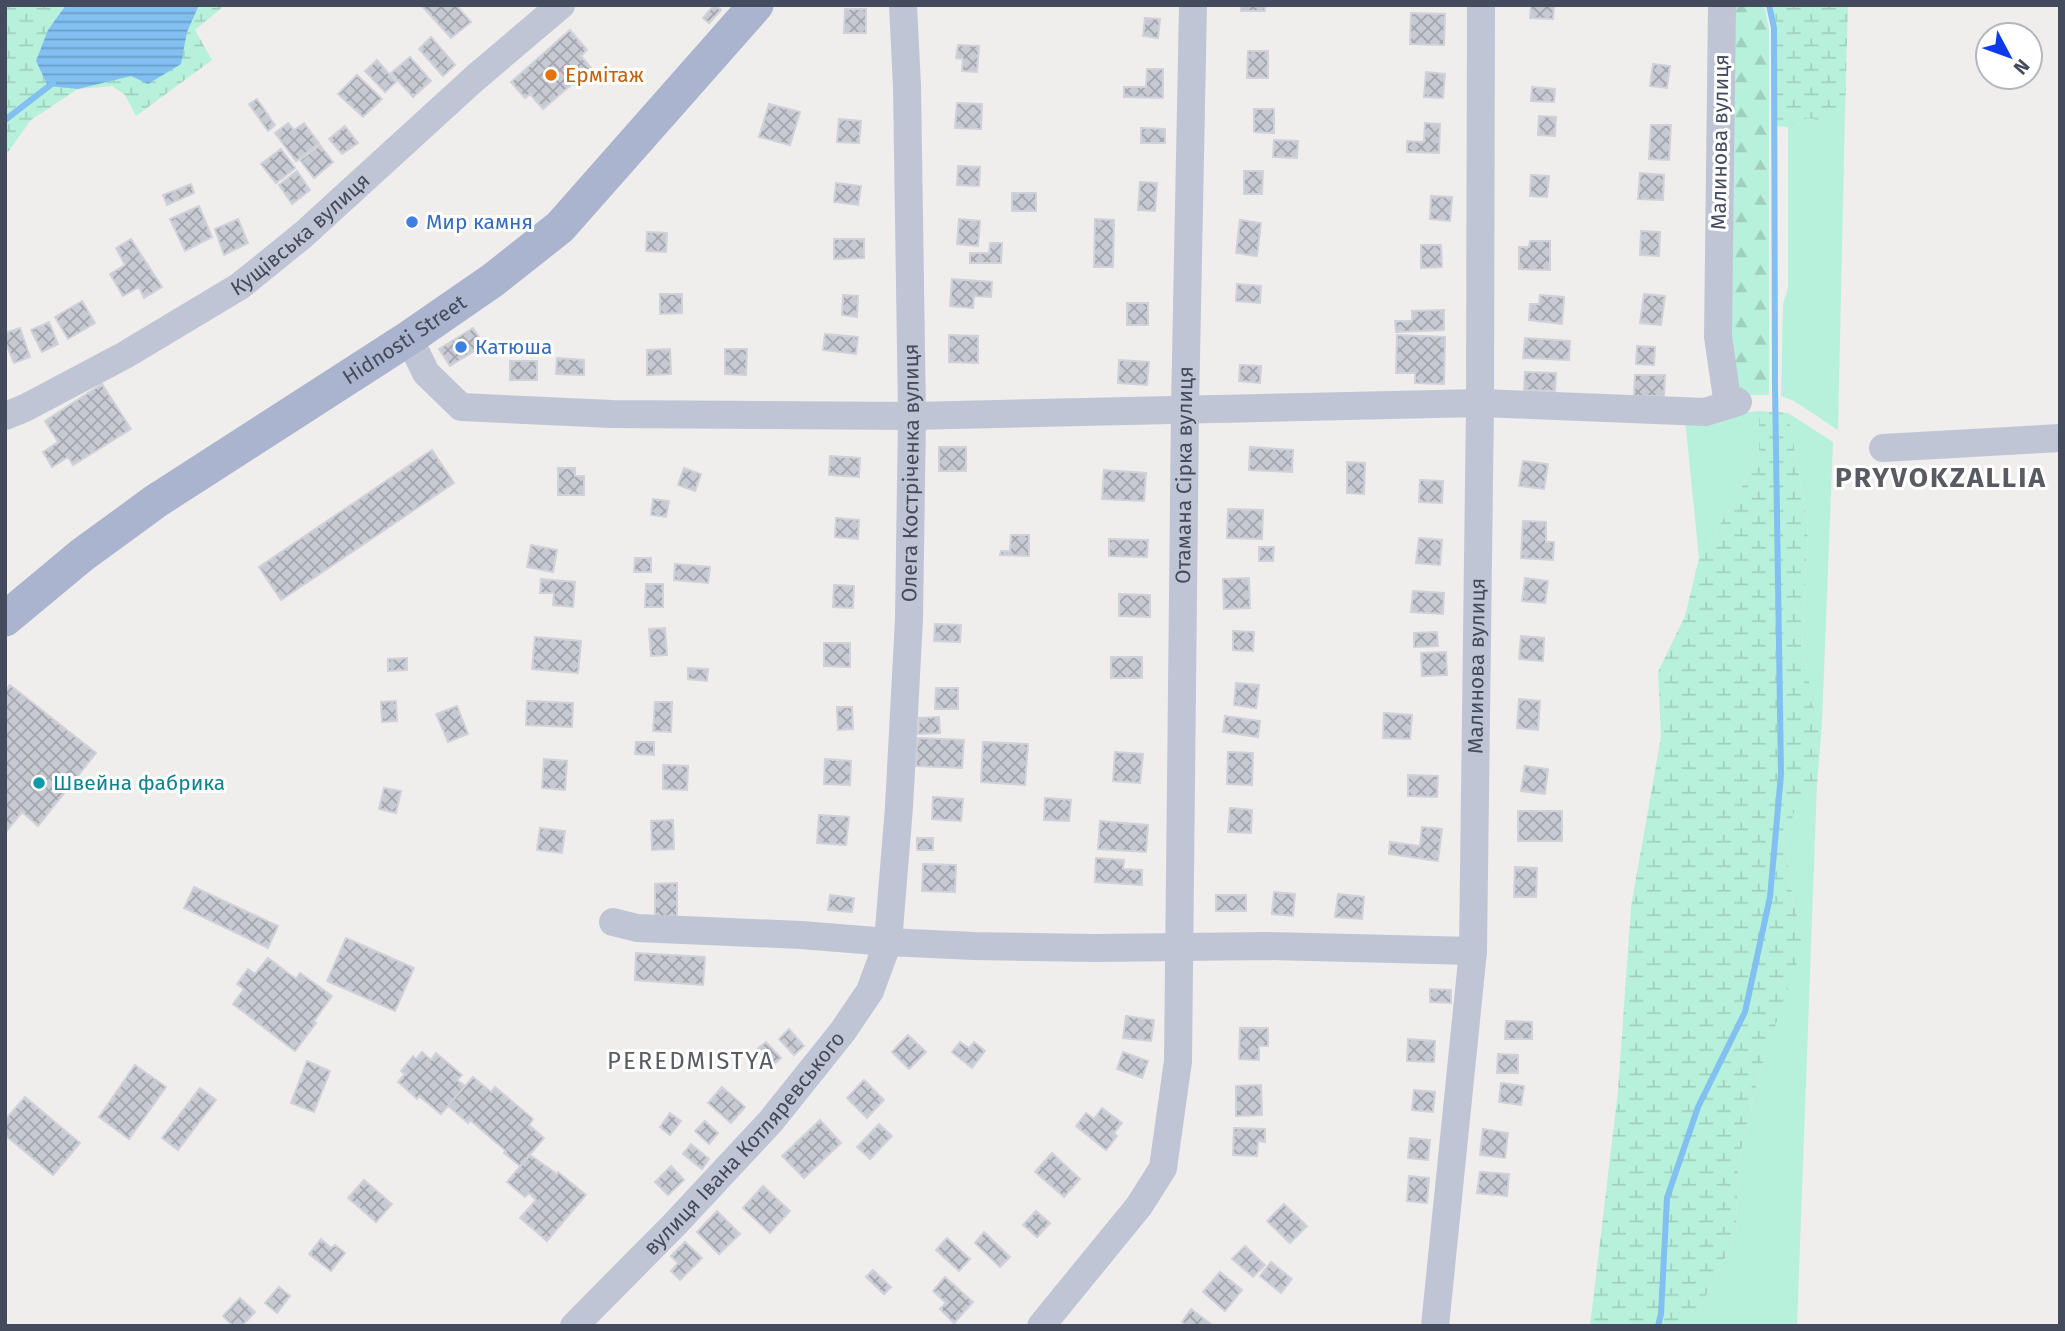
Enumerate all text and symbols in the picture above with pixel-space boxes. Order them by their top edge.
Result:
north arrow [1974,21,2044,91]
street label: Малинова вулиця [1705,54,1735,230]
text: N [2009,55,2034,79]
place label: Ермітаж [565,62,644,88]
marker: Ермітаж [543,67,559,83]
street label: Кущівська вулиця [226,167,375,302]
place label: Мир камня [426,209,533,235]
marker: Мир камня [404,214,420,230]
street label: Hidnosti Street [338,289,472,390]
place label: Катюша [475,334,552,360]
marker: Катюша [453,339,469,355]
street label: Олега Костріченка вулиця [896,343,925,602]
street label: Отамана Сірка вулиця [1170,366,1199,584]
district label: PRYVOKZALLIA [1835,461,2047,494]
street label: Малинова вулиця [1463,578,1491,754]
place label: Швейна фабрика [53,770,225,796]
marker: Швейна фабрика [31,775,47,791]
street label: вулиця Івана Котляревського [638,1026,851,1261]
district label: PEREDMISTYA [607,1047,775,1075]

